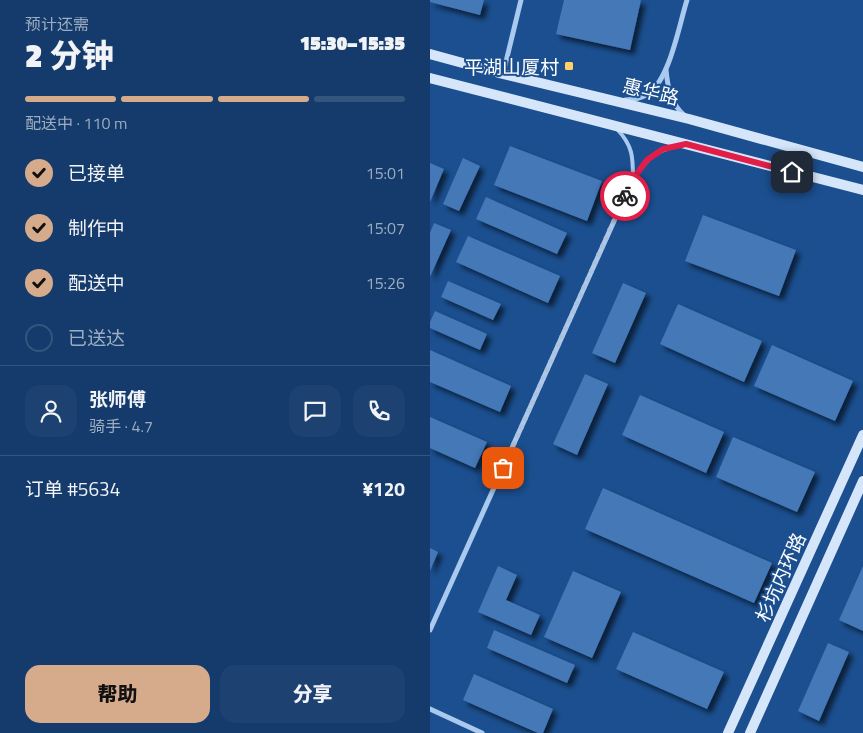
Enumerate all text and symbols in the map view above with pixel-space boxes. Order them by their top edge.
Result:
text: 预计还需 [25,12,89,36]
text: 15:30–15:35 [300,28,405,57]
text: 2 分钟 [25,31,113,79]
place label: 平湖山厦村 [464,52,559,81]
marker: 平湖山厦村 [563,60,575,72]
street label: 惠华路 [620,70,682,112]
text: 配送中 · 110 m [25,111,127,135]
pin [771,151,813,193]
text: 已接单 [68,158,125,187]
icon: home [778,158,806,186]
icon: check [25,159,53,187]
text: 15:01 [366,161,405,185]
courier [600,171,650,221]
icon: bike [611,182,639,210]
text: 制作中 [68,213,125,242]
icon: check [25,214,53,242]
text: 15:07 [366,216,405,240]
text: 配送中 [68,268,125,297]
icon: check [25,269,53,297]
text: 15:26 [366,271,405,295]
text: 已送达 [68,323,125,352]
text: 张师傅 [89,384,146,413]
button: person [25,385,77,437]
button: chat [289,385,341,437]
button: phone [353,385,405,437]
text: 骑手 · 4.7 [89,414,153,438]
pin [482,447,524,489]
icon: bag [489,454,517,482]
text: 订单 #5634 [25,474,120,503]
text: ¥120 [362,474,405,503]
street label: 杉坑内环路 [747,528,813,626]
button: 帮助 [25,665,210,723]
button: 分享 [220,665,405,723]

